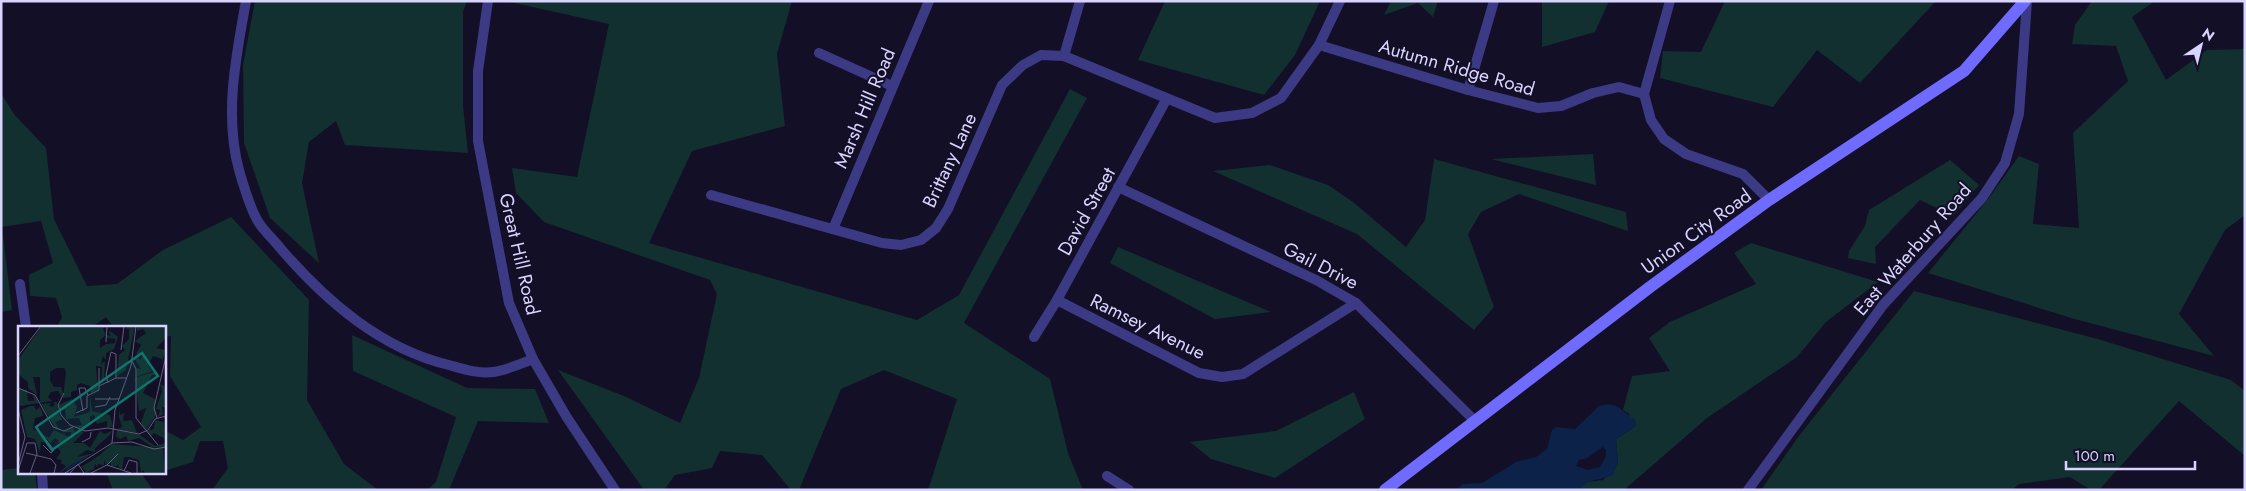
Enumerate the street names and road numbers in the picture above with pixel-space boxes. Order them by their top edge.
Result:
street label: Autumn Ridge Road [1376,32,1538,103]
street label: Marsh Hill Road [827,44,902,173]
street label: Brittany Lane [916,108,983,212]
street label: David Street [1051,162,1122,260]
street label: East Waterbury Road [1847,177,1977,321]
street label: Union City Road [1636,182,1757,281]
street label: Great Hill Road [492,191,547,318]
street label: Gail Drive [1279,235,1363,296]
street label: Ramsey Avenue [1086,287,1210,366]

